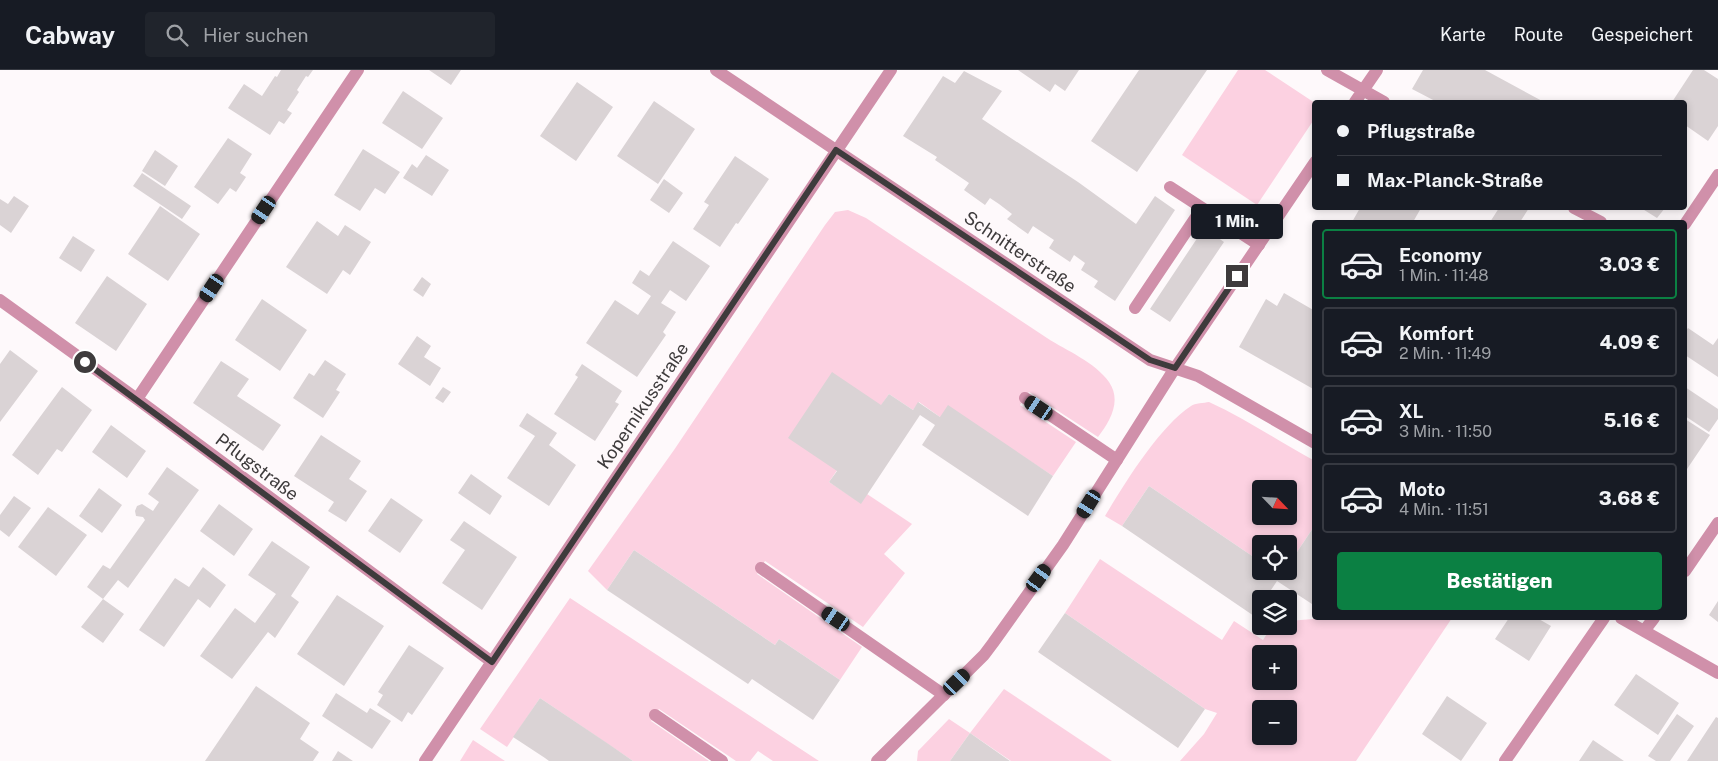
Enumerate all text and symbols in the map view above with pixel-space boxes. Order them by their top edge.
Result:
search box [145,12,495,57]
text: Cabway [25,21,115,49]
icon: search [163,21,191,49]
text: Hier suchen [203,24,309,46]
text: Karte [1440,24,1486,45]
text: Route [1514,24,1563,45]
text: Gespeichert [1591,24,1693,45]
text: Pflugstraße [1367,120,1475,142]
text: Max-Planck-Straße [1367,169,1543,191]
car [249,193,278,227]
callout: 1 Min. [1191,204,1283,238]
street label: Schnitterstraße [960,206,1080,297]
text: 1 Min. [1215,212,1259,231]
icon: car [1339,242,1384,287]
text: Economy [1399,244,1482,266]
text: 3.03 € [1599,253,1660,275]
route end [1226,265,1248,287]
text: 1 Min. · 11:48 [1399,266,1489,285]
car [197,271,226,305]
icon: car [1339,320,1384,365]
text: Komfort [1399,322,1474,344]
text: 4.09 € [1599,331,1660,353]
street label: Kopernikusstraße [593,339,693,473]
text: 2 Min. · 11:49 [1399,344,1491,363]
route start [74,351,96,373]
car [1022,393,1055,423]
icon: car [1339,398,1384,443]
text: XL [1399,400,1424,422]
text: 5.16 € [1603,409,1660,431]
text: 3 Min. · 11:50 [1399,422,1492,441]
street label: Pflugstraße [212,429,303,505]
icon: car [1339,476,1384,521]
text: Moto [1399,478,1445,500]
north arrow [1252,480,1298,525]
map controls [1252,480,1297,745]
car [1074,487,1103,521]
text: 3.68 € [1599,487,1660,509]
text: 4 Min. · 11:51 [1399,500,1489,519]
button: locate [1252,535,1297,580]
button: Bestätigen [1337,552,1662,610]
car [1024,561,1053,595]
button: layers [1252,590,1297,635]
car [819,604,852,634]
button: + [1252,645,1297,690]
car [940,666,973,698]
button: − [1252,700,1297,745]

